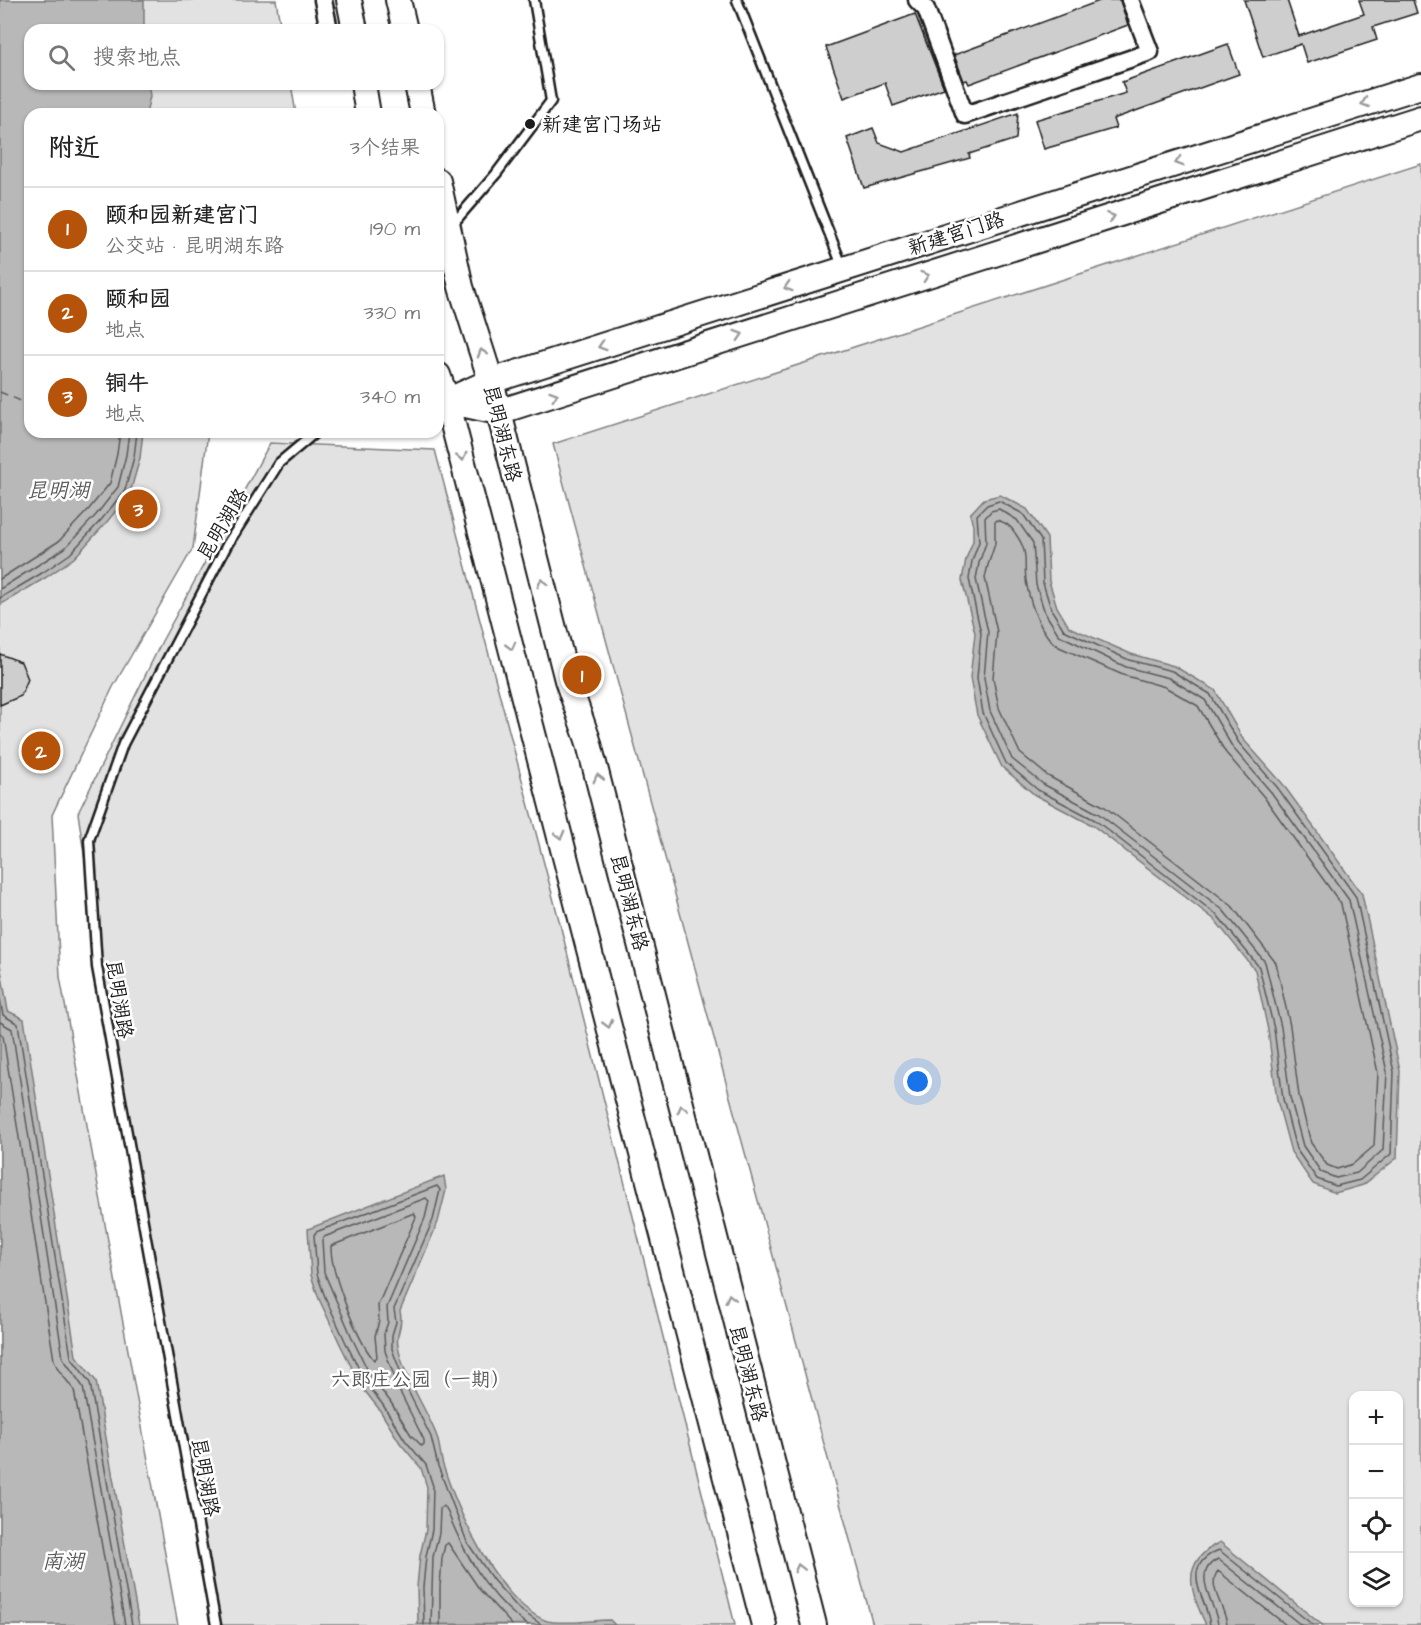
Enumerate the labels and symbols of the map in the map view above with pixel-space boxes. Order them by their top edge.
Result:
one-way arrow [1360,96,1371,109]
place label: 新建宫门场站 [542,111,662,139]
marker: 新建宫门场站 [523,117,537,131]
one-way arrow [1174,155,1185,168]
street label: 新建宫门路 [904,205,1009,263]
one-way arrow [1105,212,1116,224]
one-way arrow [919,271,930,283]
one-way arrow [783,279,794,292]
one-way arrow [733,330,744,343]
one-way arrow [597,339,608,351]
one-way arrow [477,348,489,359]
street label: 昆明湖东路 [476,381,528,486]
one-way arrow [548,389,559,402]
one-way arrow [454,452,467,462]
water label: 昆明湖 [27,476,91,505]
street label: 昆明湖路 [190,482,256,566]
pin: 3 [118,486,158,532]
one-way arrow [536,578,549,588]
one-way arrow [503,641,516,651]
pin: 1 [562,652,602,698]
pin: 2 [22,728,60,774]
one-way arrow [592,773,605,783]
one-way arrow [552,830,565,840]
street label: 昆明湖东路 [603,850,655,955]
street label: 昆明湖路 [99,957,139,1042]
one-way arrow [601,1019,614,1029]
your location [903,1067,932,1096]
one-way arrow [677,1104,690,1114]
one-way arrow [725,1293,738,1303]
street label: 昆明湖东路 [722,1321,774,1426]
park label: 六郎庄公园（一期） [331,1366,511,1394]
street label: 昆明湖路 [184,1435,226,1520]
water label: 南湖 [42,1547,86,1576]
one-way arrow [794,1563,807,1573]

